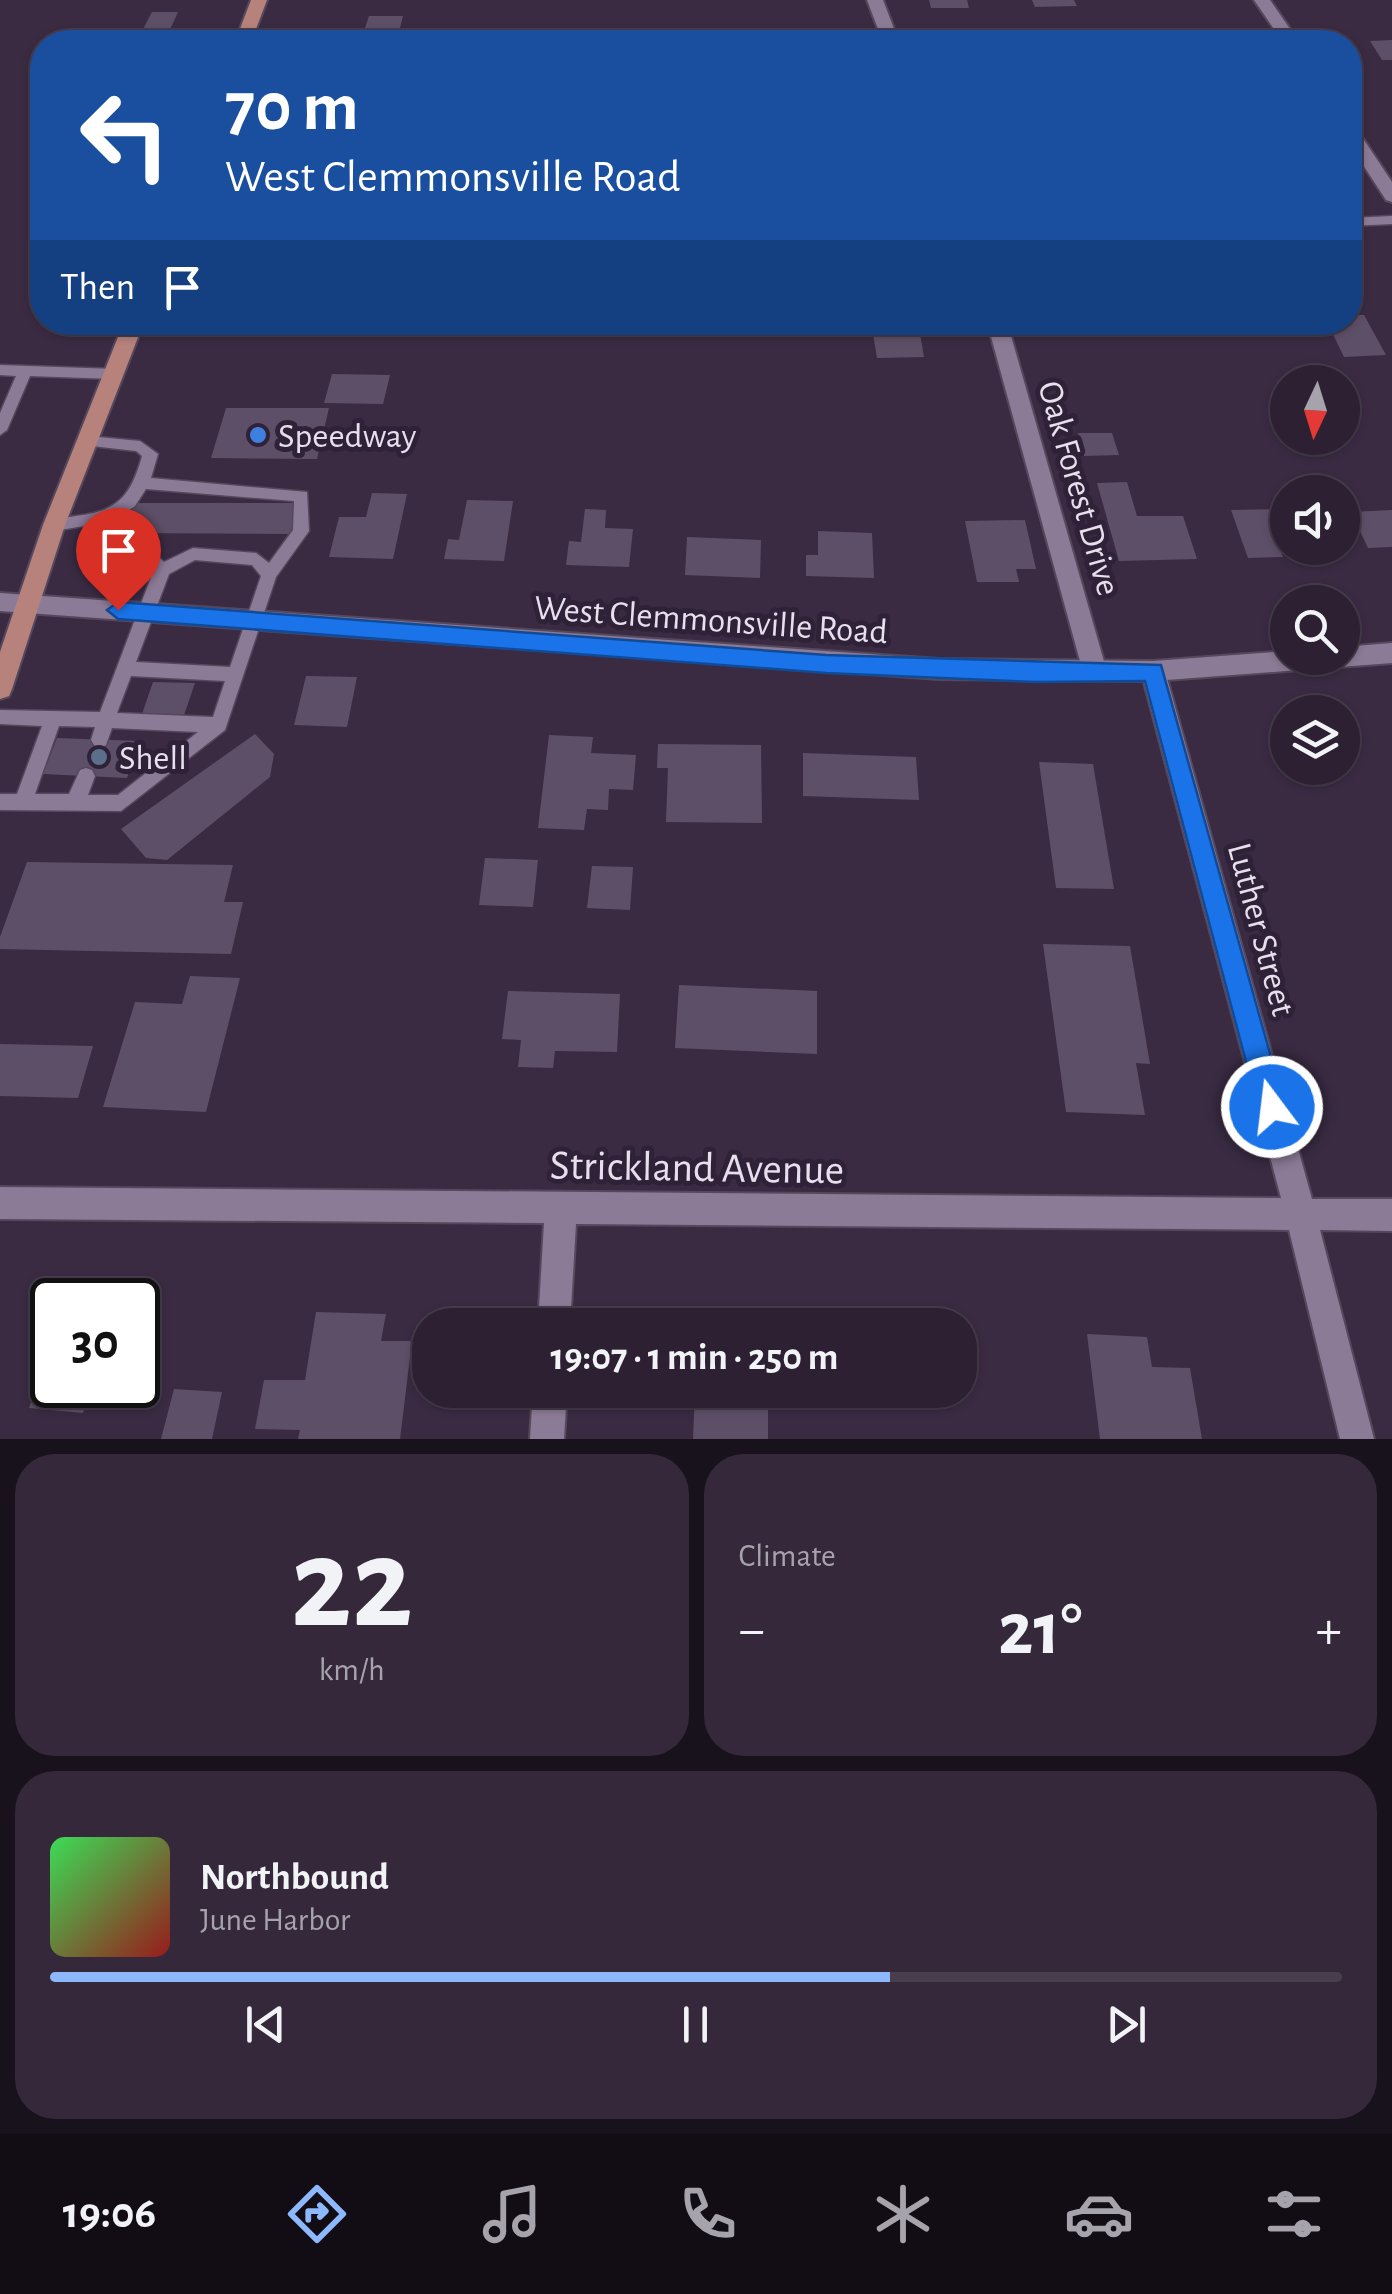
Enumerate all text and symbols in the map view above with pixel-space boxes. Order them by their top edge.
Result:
icon: left [60,70,190,200]
text: 70 m [225,73,359,143]
text: West Clemmonsville Road [225,155,681,200]
icon: arrive [155,260,210,315]
text: Then [60,269,135,307]
north arrow [1270,365,1360,455]
map controls [1270,365,1360,785]
street label: Oak Forest Drive [1031,377,1126,599]
place label: Speedway [278,419,416,454]
marker: Speedway [247,424,269,446]
button: sound [1270,475,1360,565]
pin [76,508,161,611]
icon: arrive [91,523,146,578]
button: search [1270,585,1360,675]
street label: West Clemmonsville Road [533,591,889,650]
button: layers [1270,695,1360,785]
place label: Shell [119,741,187,776]
marker: Shell [88,746,110,768]
street label: Luther Street [1221,839,1300,1020]
position arrow [1220,1055,1324,1159]
street label: Strickland Avenue [549,1144,845,1192]
speed limit sign: 30 [30,1278,160,1408]
text: 19:07 · 1 min · 250 m [551,1339,838,1377]
text: 22 [291,1521,413,1651]
text: Climate [739,1540,836,1572]
text: 21° [998,1593,1082,1668]
text: − [739,1603,765,1658]
text: + [1316,1603,1342,1658]
text: km/h [319,1654,385,1686]
text: Northbound [200,1859,389,1897]
text: June Harbor [200,1904,350,1936]
icon: previous [238,1997,293,2052]
icon: pause [668,1997,723,2052]
icon: next [1099,1997,1154,2052]
icon: directions [282,2179,352,2249]
icon: music [477,2179,547,2249]
icon: phone [673,2179,743,2249]
icon: climate [868,2179,938,2249]
icon: car [1064,2179,1134,2249]
icon: filters [1259,2179,1329,2249]
text: 19:06 [63,2191,156,2236]

